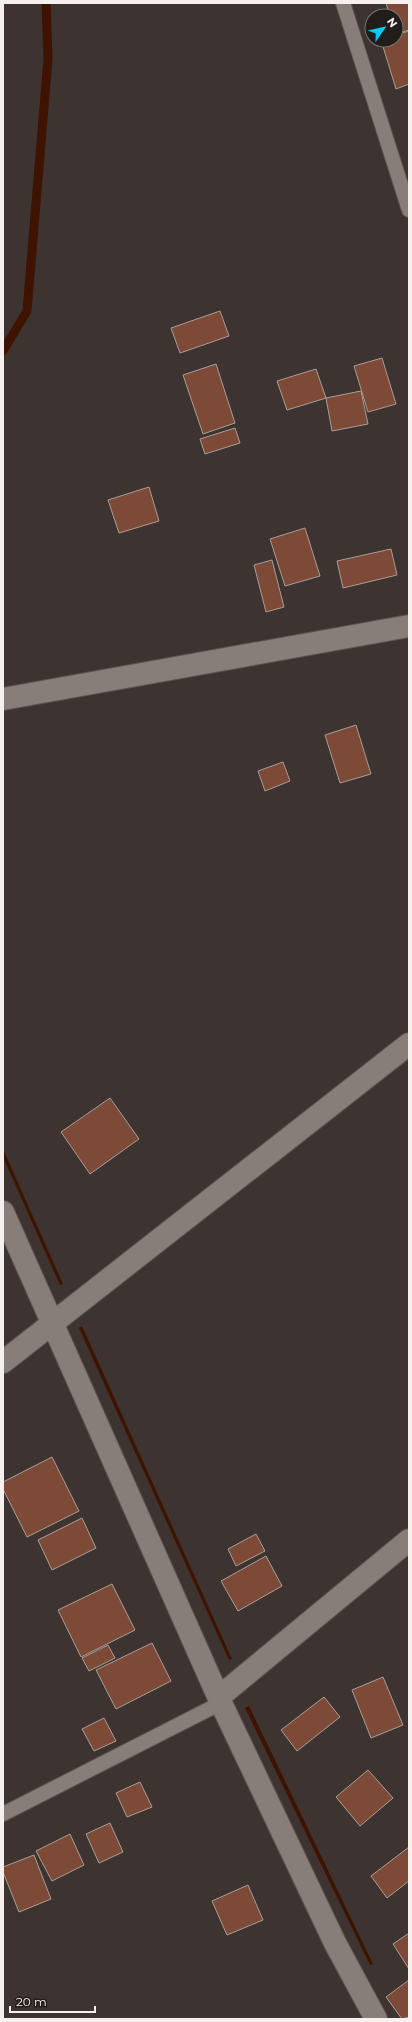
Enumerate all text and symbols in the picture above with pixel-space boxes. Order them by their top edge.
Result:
north arrow [364,8,404,48]
text: N [384,15,401,30]
scale bar [10,1988,95,2014]
text: 20 m [16,1994,47,2009]

